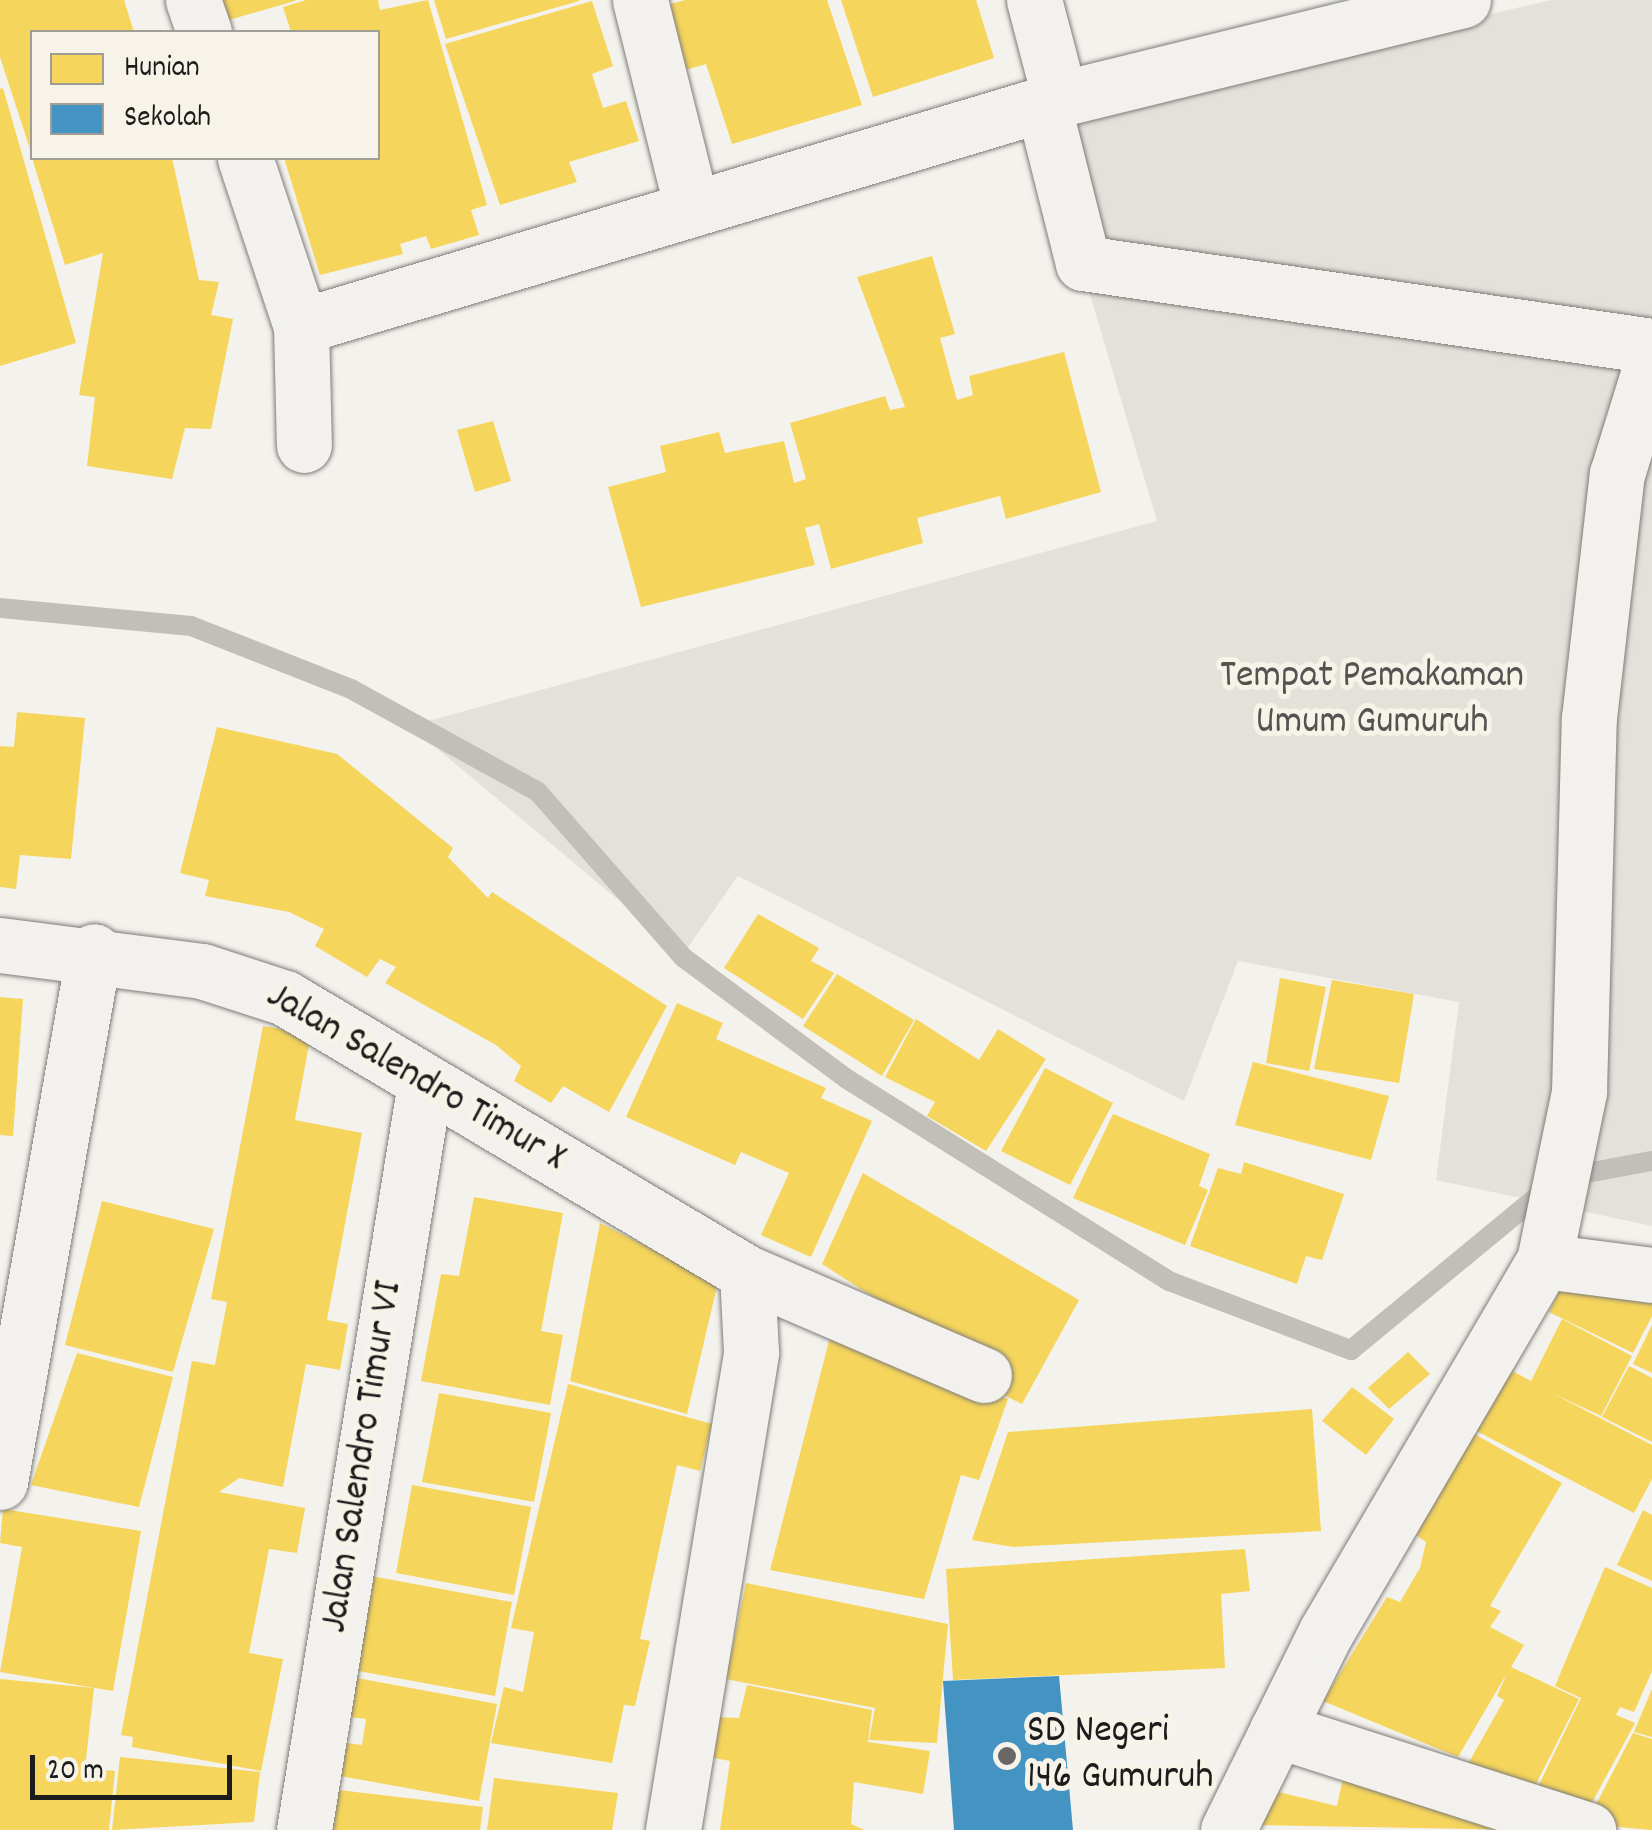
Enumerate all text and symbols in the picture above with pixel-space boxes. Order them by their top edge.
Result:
legend [30,30,380,160]
text: Hunian [124,48,200,91]
text: Sekolah [124,98,211,141]
park label: Tempat Pemakaman Umum Gumuruh [1220,654,1524,748]
street label: Jalan Salendro Timur X [257,974,573,1184]
street label: Jalan Salendro Timur VI [312,1278,416,1636]
place label: SD Negeri 146 Gumuruh [1027,1709,1214,1803]
scale bar [35,1735,238,1797]
marker: SD Negeri 146 Gumuruh [996,1745,1018,1767]
text: 20 m [47,1751,104,1794]

